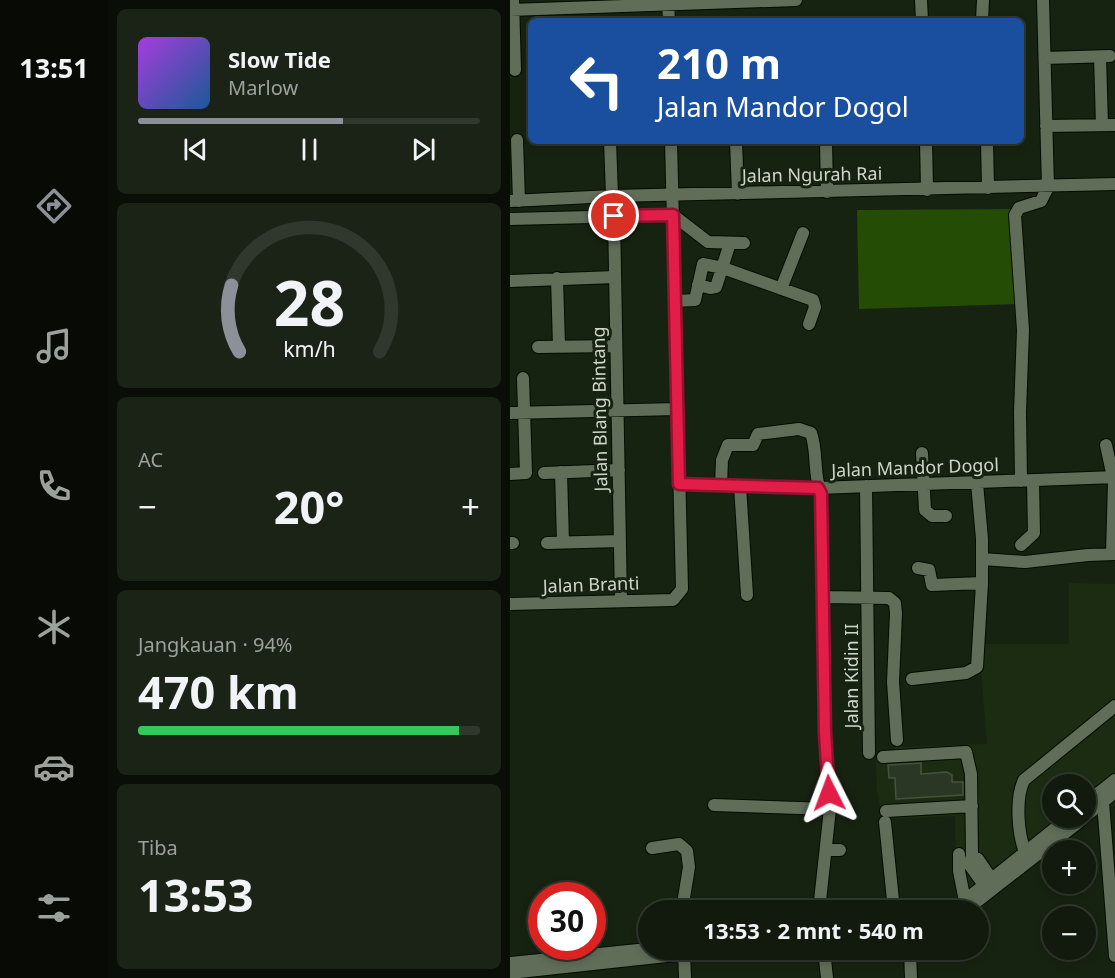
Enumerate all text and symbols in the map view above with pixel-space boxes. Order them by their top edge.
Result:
text: 210 m [657,34,781,91]
icon: left [558,42,636,120]
text: Slow Tide [228,44,331,74]
text: 13:51 [19,49,89,86]
text: Marlow [228,74,298,101]
text: Jalan Mandor Dogol [657,88,909,125]
icon: previous [179,133,212,166]
icon: pause [293,133,326,166]
icon: next [407,133,440,166]
street label: Jalan Ngurah Rai [740,161,882,187]
icon: directions [33,185,75,227]
pin [588,190,639,241]
icon: arrive [597,199,630,232]
text: 28 [273,259,345,344]
icon: music [33,325,75,367]
street label: Jalan Blang Bintang [586,326,612,494]
text: km/h [283,335,335,364]
text: AC [138,446,163,473]
street label: Jalan Mandor Dogol [829,452,999,482]
icon: phone [33,465,75,507]
text: 20° [274,476,344,537]
text: − [138,484,157,529]
text: + [461,484,480,529]
street label: Jalan Branti [540,570,640,598]
icon: climate [33,606,75,648]
street label: Jalan Kidin II [839,623,863,731]
text: Jangkauan · 94% [138,631,292,658]
text: 470 km [138,661,299,722]
icon: car [33,746,75,788]
position arrow [797,761,861,825]
map controls [1042,774,1096,960]
button: search [1042,774,1096,828]
text: Tiba [138,834,178,861]
button: + [1042,840,1096,894]
text: 13:53 [138,864,254,925]
speed limit sign: 30 [528,882,606,960]
icon: filters [33,887,75,929]
button: − [1042,906,1096,960]
text: 13:53 · 2 mnt · 540 m [703,915,924,945]

